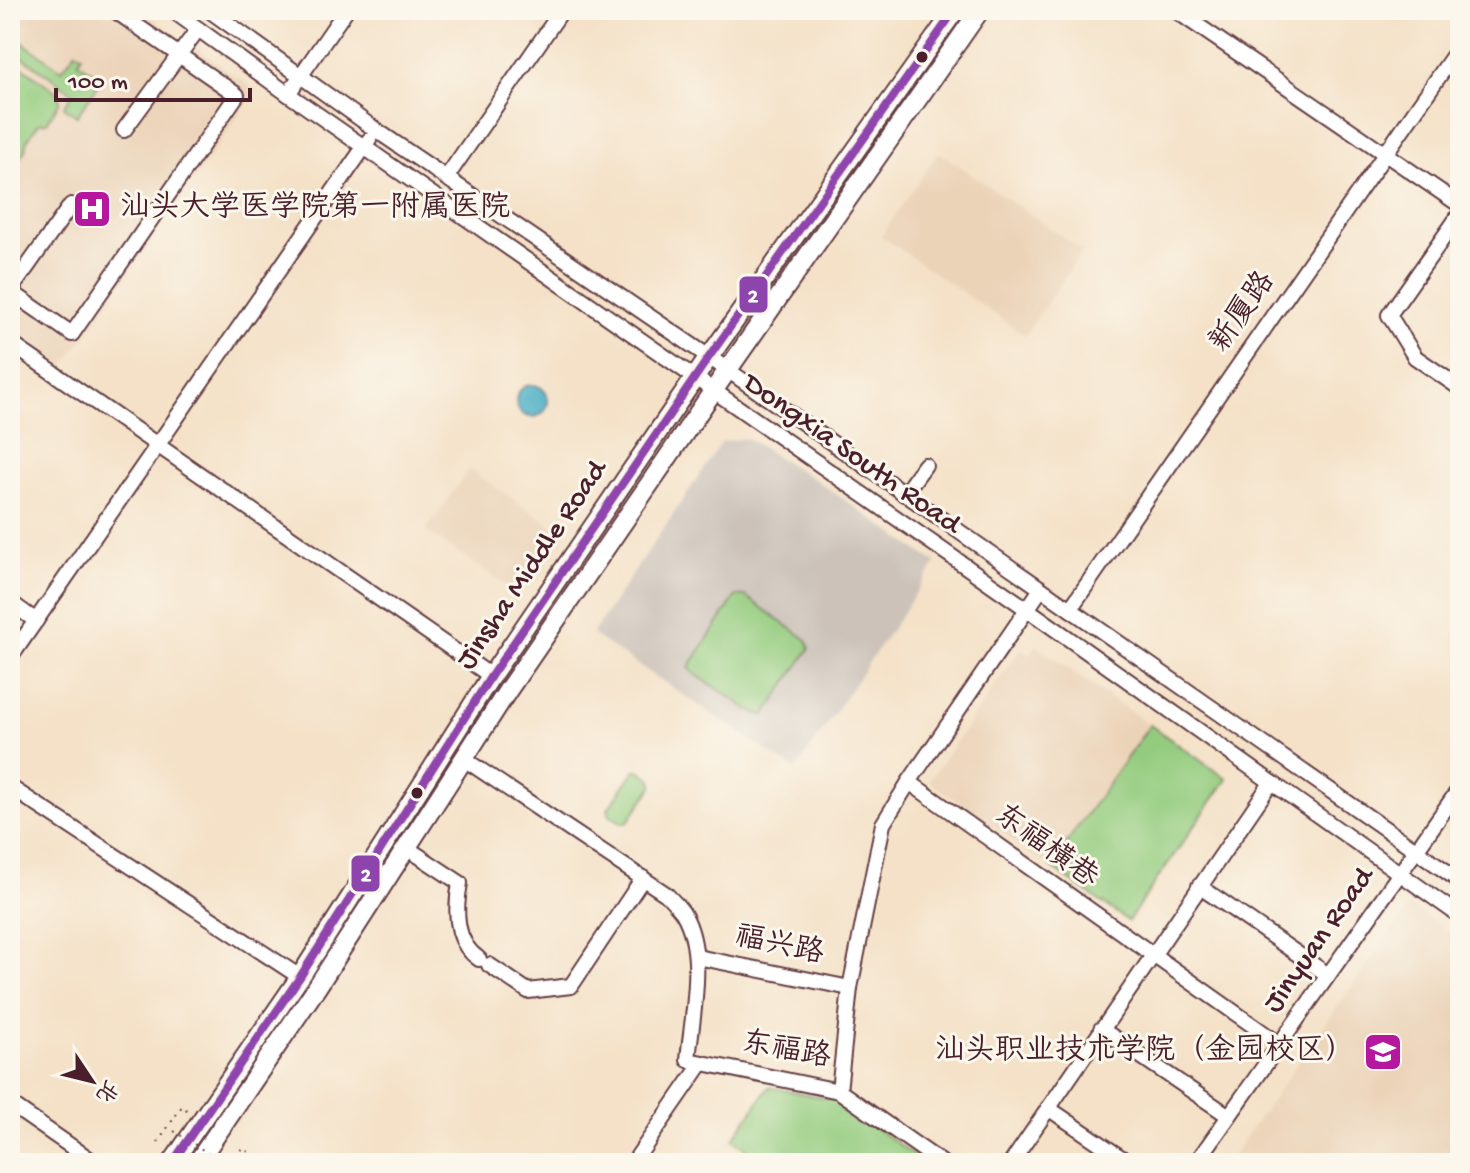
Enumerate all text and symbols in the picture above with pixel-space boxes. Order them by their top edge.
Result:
unlabelled marker [914,49,930,65]
scale bar [56,52,250,102]
text: 100 m [67,69,128,98]
hospital icon: 汕头大学医学院第一附属医院 [71,188,113,230]
place label: 汕头大学医学院第一附属医院 [120,190,510,227]
street label: 新厦路 [1202,265,1284,360]
line badge: 2 [738,275,769,314]
text: 2 [748,285,759,311]
street label: Dongxia South Road [734,366,968,544]
street label: Jinsha Middle Road [450,453,617,677]
unlabelled marker [409,785,425,801]
street label: 东福横巷 [986,797,1105,897]
line badge: 2 [350,854,381,893]
street label: Jinyuan Road [1257,860,1384,1020]
text: 2 [361,864,372,890]
street label: 福兴路 [731,919,827,973]
street label: 东福路 [739,1025,834,1077]
school or university icon: 汕头职业技术学院（金园校区） [1362,1031,1404,1073]
place label: 汕头职业技术学院（金园校区） [935,1033,1355,1070]
north arrow [52,1041,132,1121]
text: 北 [88,1074,122,1107]

